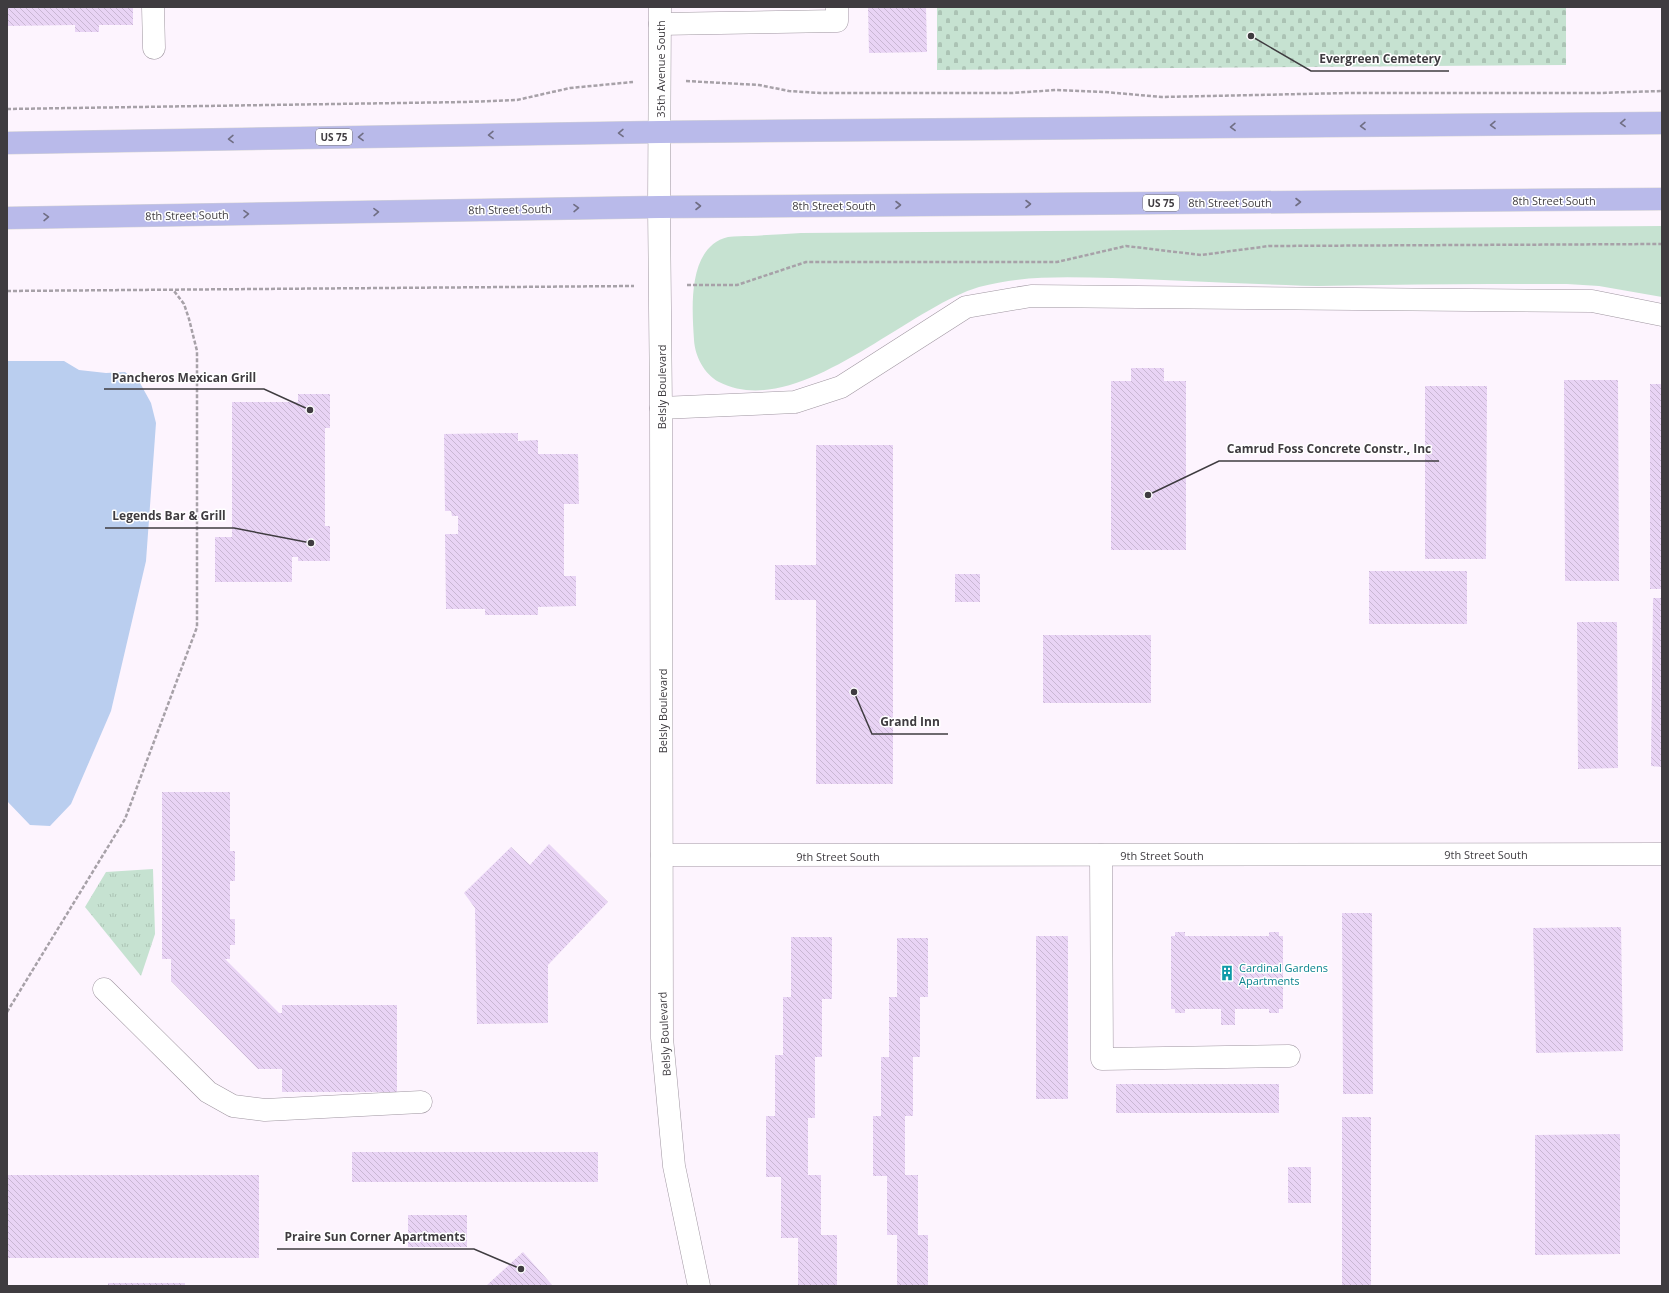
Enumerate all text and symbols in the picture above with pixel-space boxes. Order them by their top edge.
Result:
street label: 35th Avenue South [653,20,668,118]
callout: Evergreen Cemetery [1311,47,1449,71]
text: Evergreen Cemetery [1319,50,1441,67]
one-way arrow [1620,119,1626,128]
one-way arrow [1490,121,1496,129]
one-way arrow [1360,122,1366,130]
one-way arrow [1230,123,1236,131]
one-way arrow [618,128,624,137]
road number: US 75 [316,129,352,145]
one-way arrow [488,131,494,139]
one-way arrow [358,133,364,141]
one-way arrow [228,135,234,143]
street label: 8th Street South [1512,193,1596,208]
road number: US 75 [1143,195,1179,211]
street label: 8th Street South [1188,195,1272,210]
street label: 8th Street South [792,198,876,213]
one-way arrow [1295,198,1301,206]
one-way arrow [1025,200,1031,208]
street label: 8th Street South [468,201,552,217]
one-way arrow [895,201,901,209]
one-way arrow [695,202,701,210]
one-way arrow [573,204,579,212]
street label: 8th Street South [145,207,229,223]
one-way arrow [373,207,379,216]
one-way arrow [243,210,249,218]
one-way arrow [43,213,49,221]
street label: Belsly Boulevard [654,345,669,429]
callout: Pancheros Mexican Grill [104,365,264,389]
text: Pancheros Mexican Grill [112,369,256,386]
callout: Camrud Foss Concrete Constr., Inc [1219,437,1439,461]
text: Camrud Foss Concrete Constr., Inc [1227,440,1431,457]
callout: Legends Bar & Grill [105,504,234,528]
text: Legends Bar & Grill [112,507,226,524]
street label: Belsly Boulevard [655,669,670,753]
callout: Grand Inn [872,710,948,734]
text: Grand Inn [880,713,940,730]
street label: 9th Street South [1444,847,1528,862]
street label: 9th Street South [1120,848,1204,863]
street label: 9th Street South [796,849,880,864]
place label: Cardinal Gardens Apartments [1239,960,1328,988]
building icon: Cardinal Gardens Apartments [1218,964,1236,982]
street label: Belsly Boulevard [654,991,674,1077]
callout: Praire Sun Corner Apartments [277,1225,474,1249]
text: Praire Sun Corner Apartments [285,1228,465,1245]

